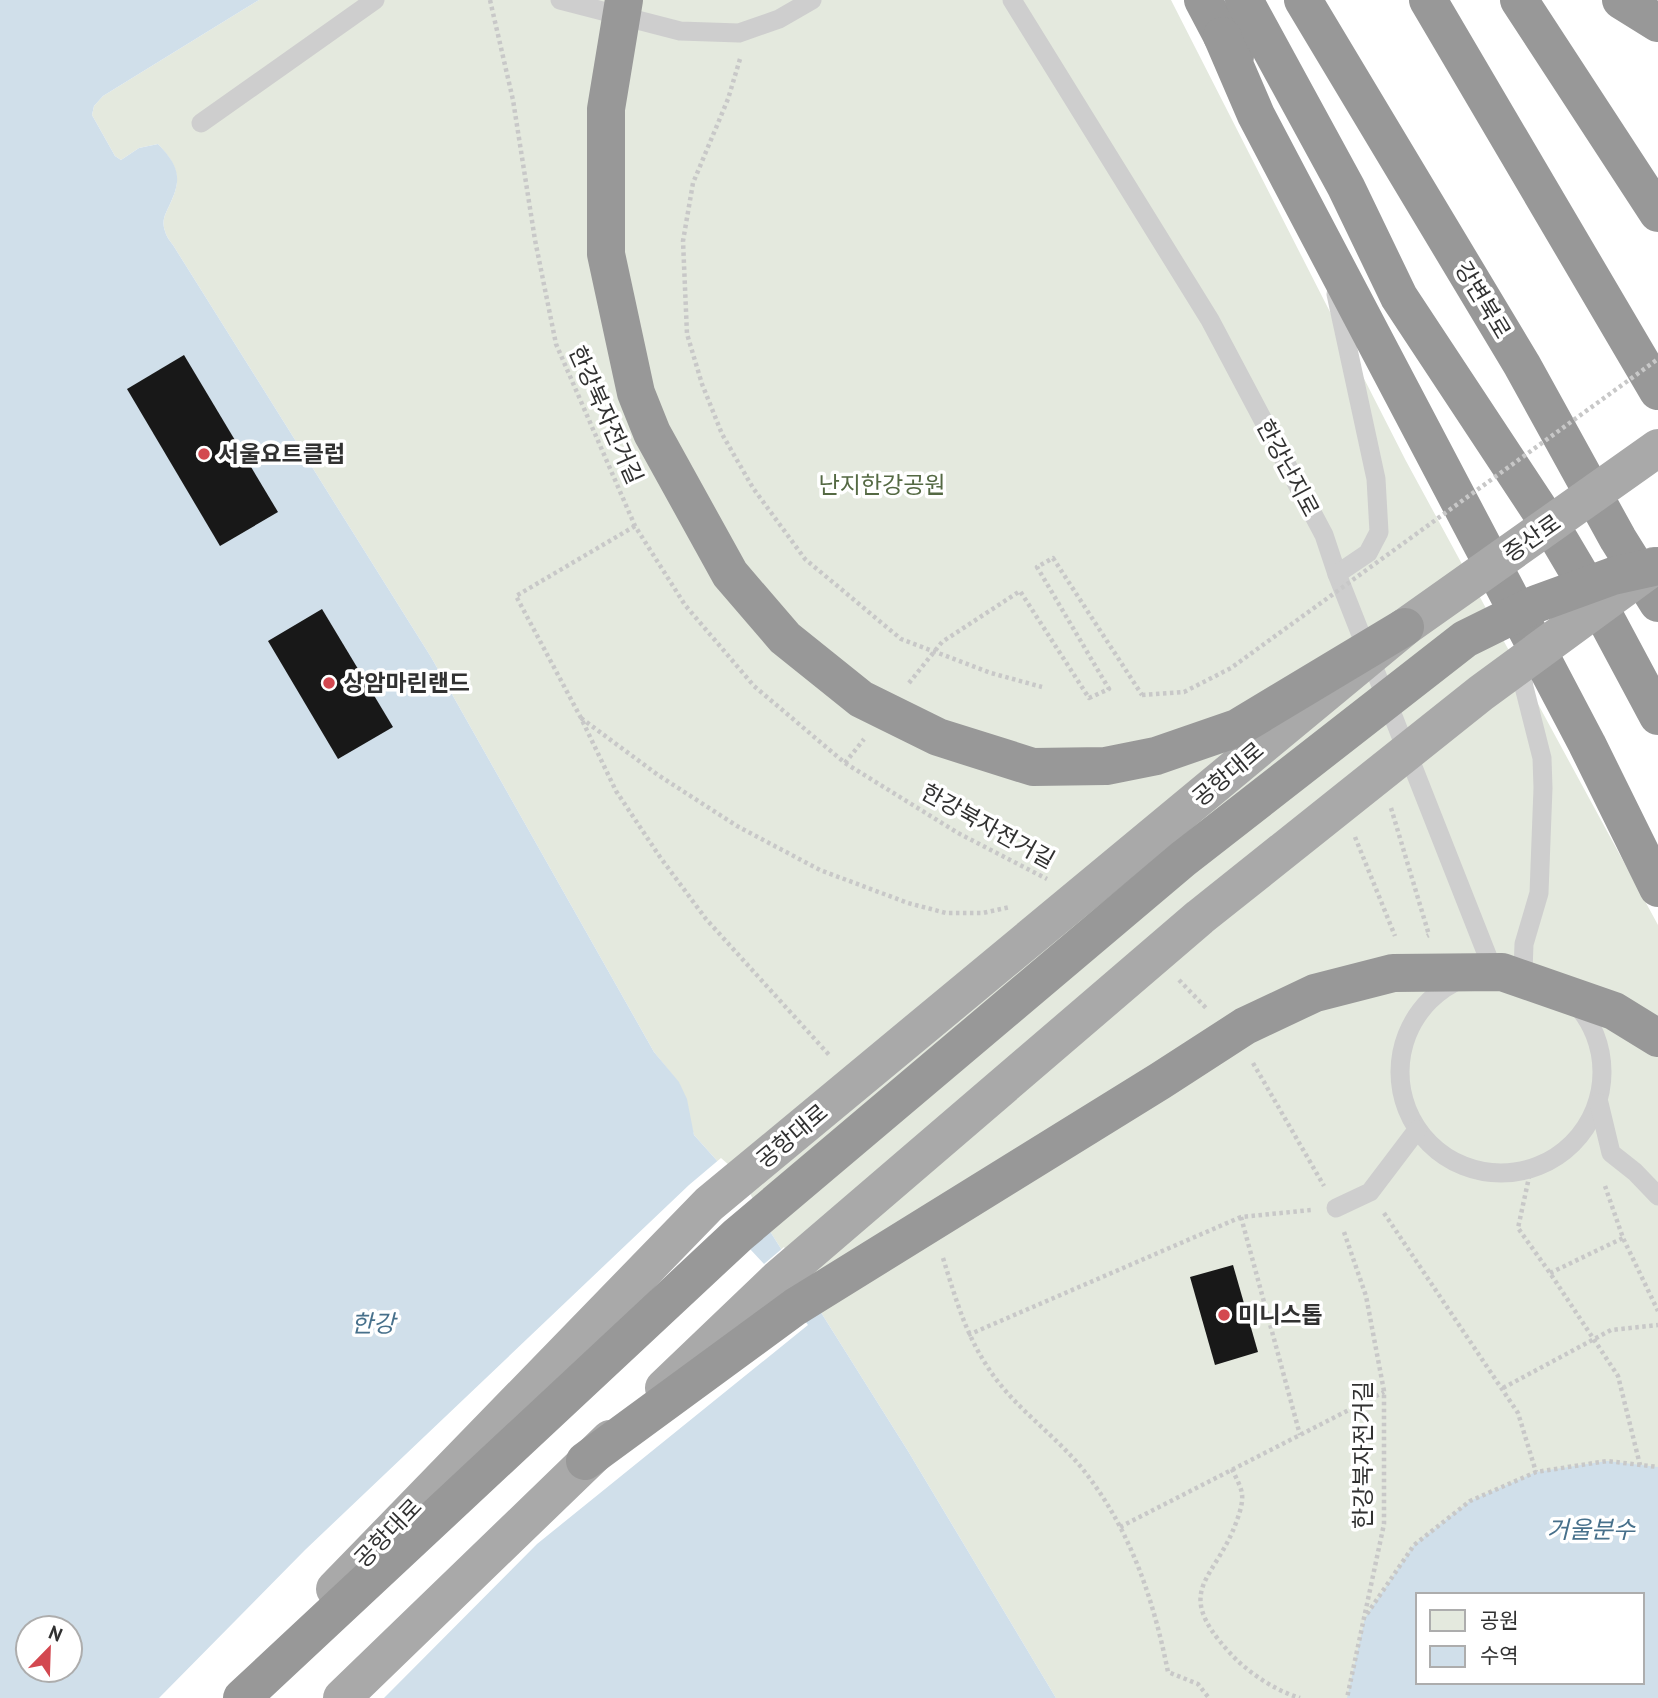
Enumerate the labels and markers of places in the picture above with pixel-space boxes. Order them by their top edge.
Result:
place label: 서울요트클럽 [218,439,345,468]
marker: 서울요트클럽 [196,446,212,462]
place label: 상암마린랜드 [343,668,470,697]
marker: 상암마린랜드 [321,675,337,691]
place label: 미니스톱 [1238,1300,1323,1329]
marker: 미니스톱 [1216,1307,1232,1323]

